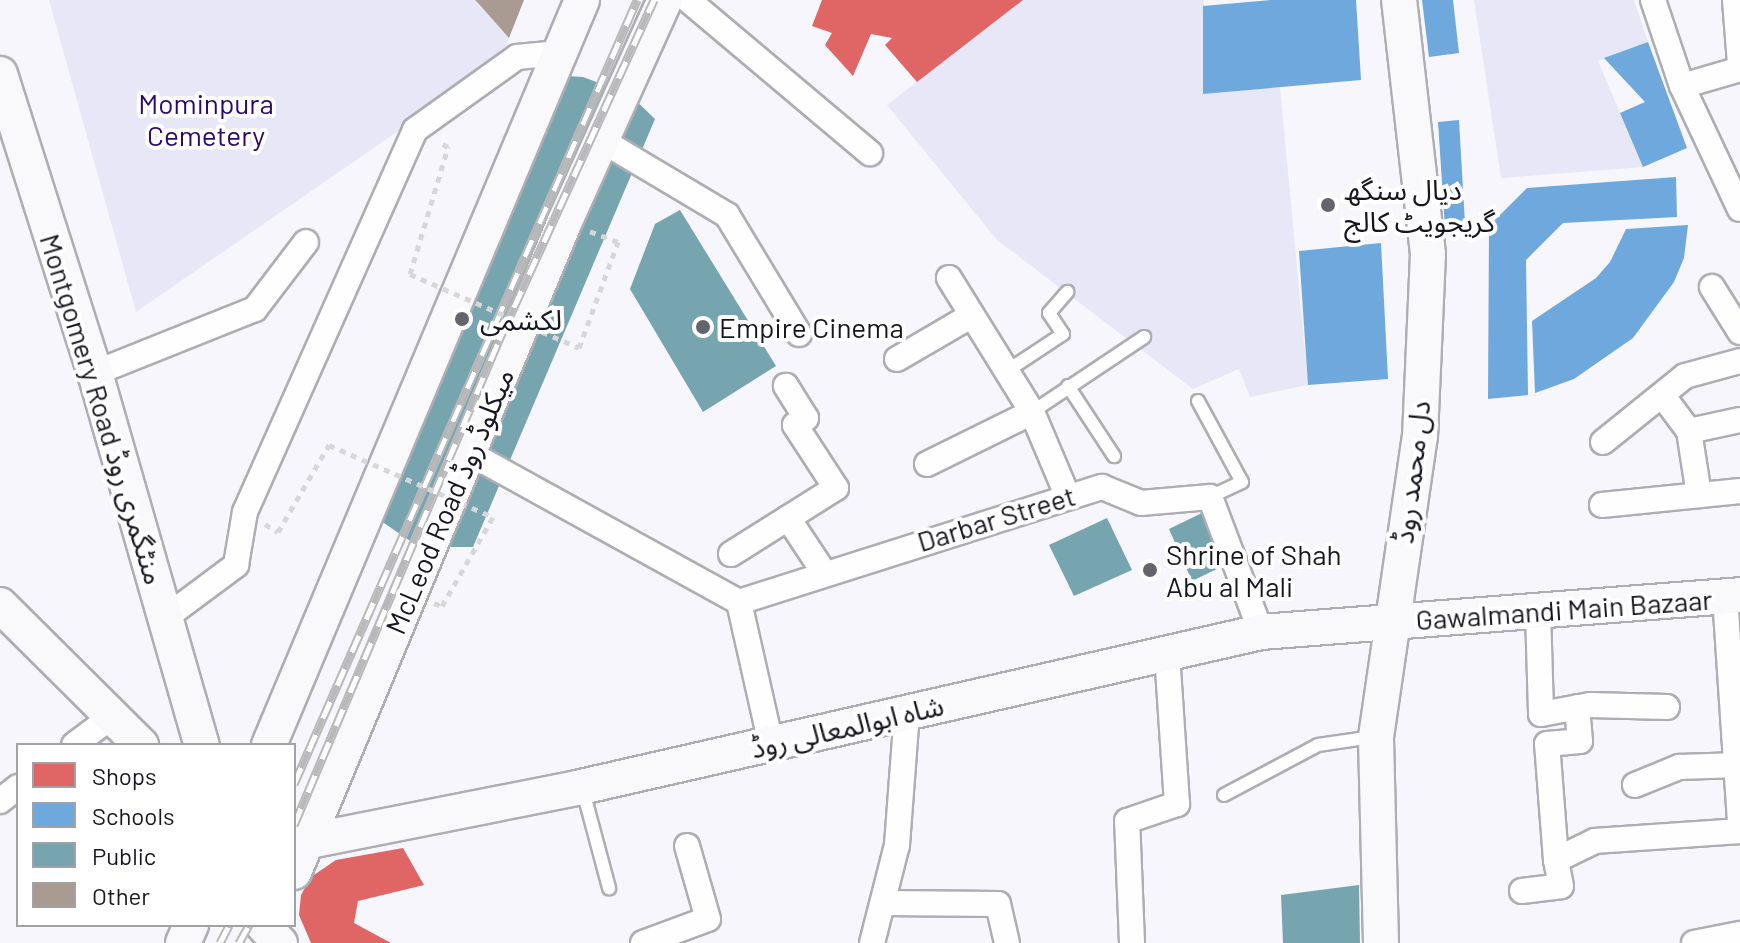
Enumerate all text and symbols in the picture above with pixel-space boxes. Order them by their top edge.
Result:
park label: Mominpura Cemetery [138,86,274,152]
place label: دیال سنگھ گریجویٹ کالج [1344,172,1495,238]
marker: دیال سنگھ گریجویٹ کالج [1319,196,1337,214]
street label: Montgomery Road منٹگمری روڈ [34,230,172,588]
place label: لکشمی [480,302,562,336]
marker: لکشمی [451,308,473,330]
place label: Empire Cinema [719,310,904,344]
marker: Empire Cinema [694,318,712,336]
street label: McLeod Road میکلوڈ روڈ [378,363,520,639]
street label: دل محمد روڈ [1386,399,1436,545]
street label: Darbar Street [913,478,1079,558]
place label: Shrine of Shah Abu al Mali [1166,537,1342,603]
marker: Shrine of Shah Abu al Mali [1141,561,1159,579]
street label: Gawalmandi Main Bazaar [1415,582,1713,636]
street label: شاہ ابوالمعالی روڈ [747,687,947,765]
legend [16,743,296,927]
text: Shops [92,761,157,790]
text: Schools [92,801,175,830]
text: Public [92,841,156,870]
text: Other [92,881,150,910]

